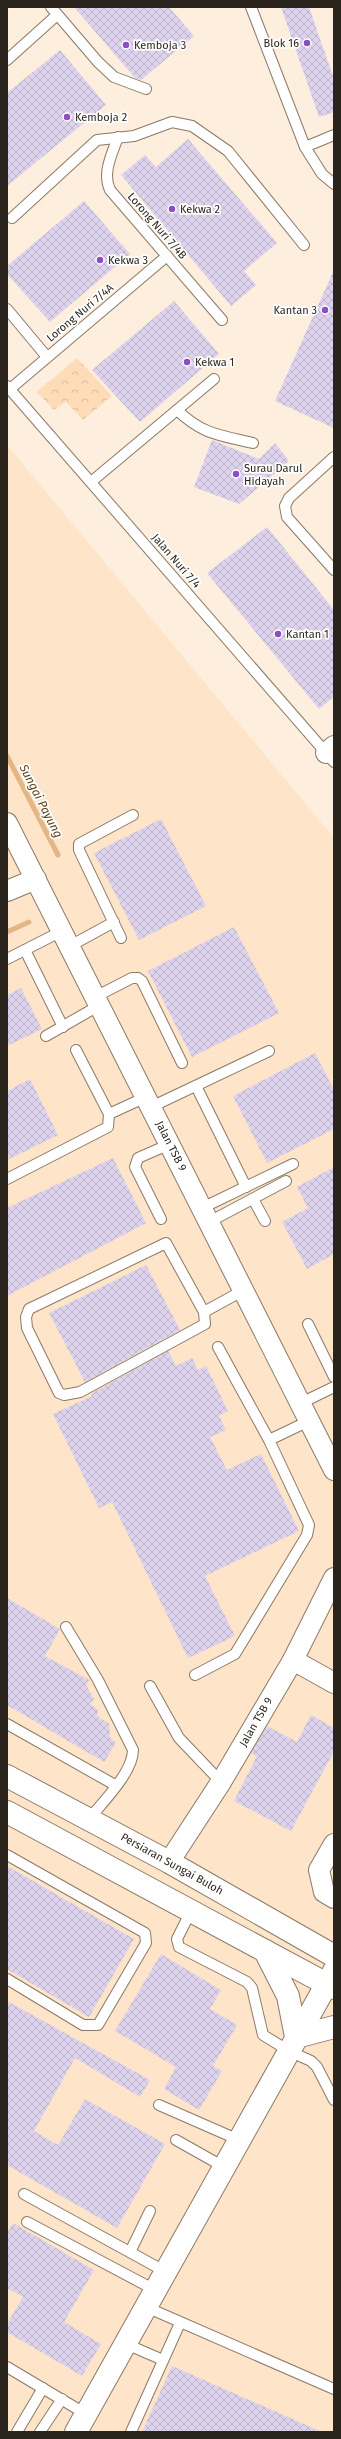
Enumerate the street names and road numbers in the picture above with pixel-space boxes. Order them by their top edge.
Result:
street label: Lorong Nuri 7/4B [125,190,189,262]
street label: Lorong Nuri 7/4A [44,281,116,345]
street label: Jalan Nuri 7/4 [149,531,203,591]
street label: Jalan TSB 9 [153,1119,189,1173]
street label: Jalan TSB 9 [237,1695,275,1749]
street label: Persiaran Sungai Buloh [119,1830,225,1898]

